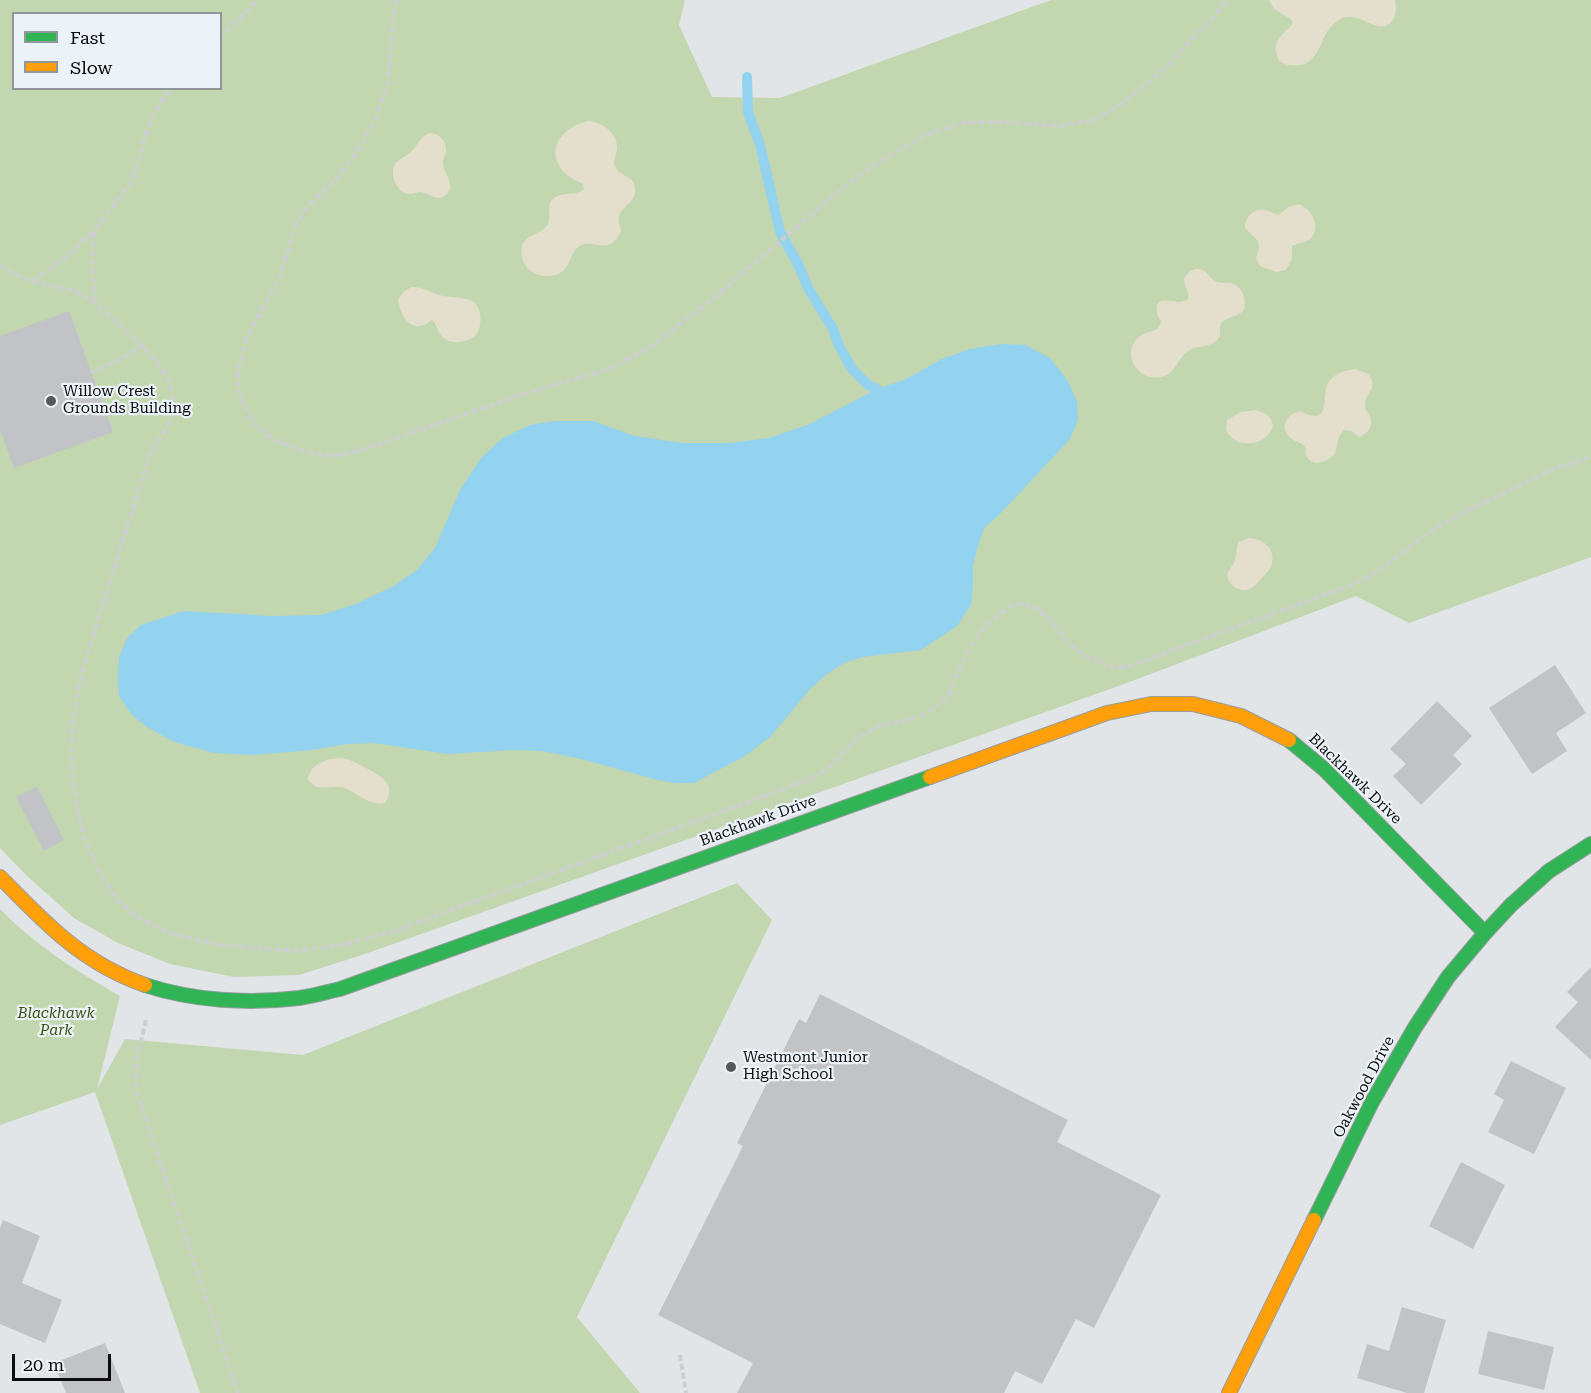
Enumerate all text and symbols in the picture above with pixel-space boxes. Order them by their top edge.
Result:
legend [12,12,222,90]
text: Fast [70,27,105,48]
text: Slow [70,57,112,78]
place label: Willow Crest Grounds Building [63,383,191,418]
marker: Willow Crest Grounds Building [44,394,58,408]
street label: Blackhawk Drive [1305,730,1405,828]
street label: Blackhawk Drive [697,792,819,850]
park label: Blackhawk Park [17,1005,95,1040]
street label: Oakwood Drive [1330,1033,1398,1141]
place label: Westmont Junior High School [743,1049,868,1084]
marker: Westmont Junior High School [724,1060,738,1074]
scale bar [15,1342,114,1380]
text: 20 m [23,1354,64,1375]

